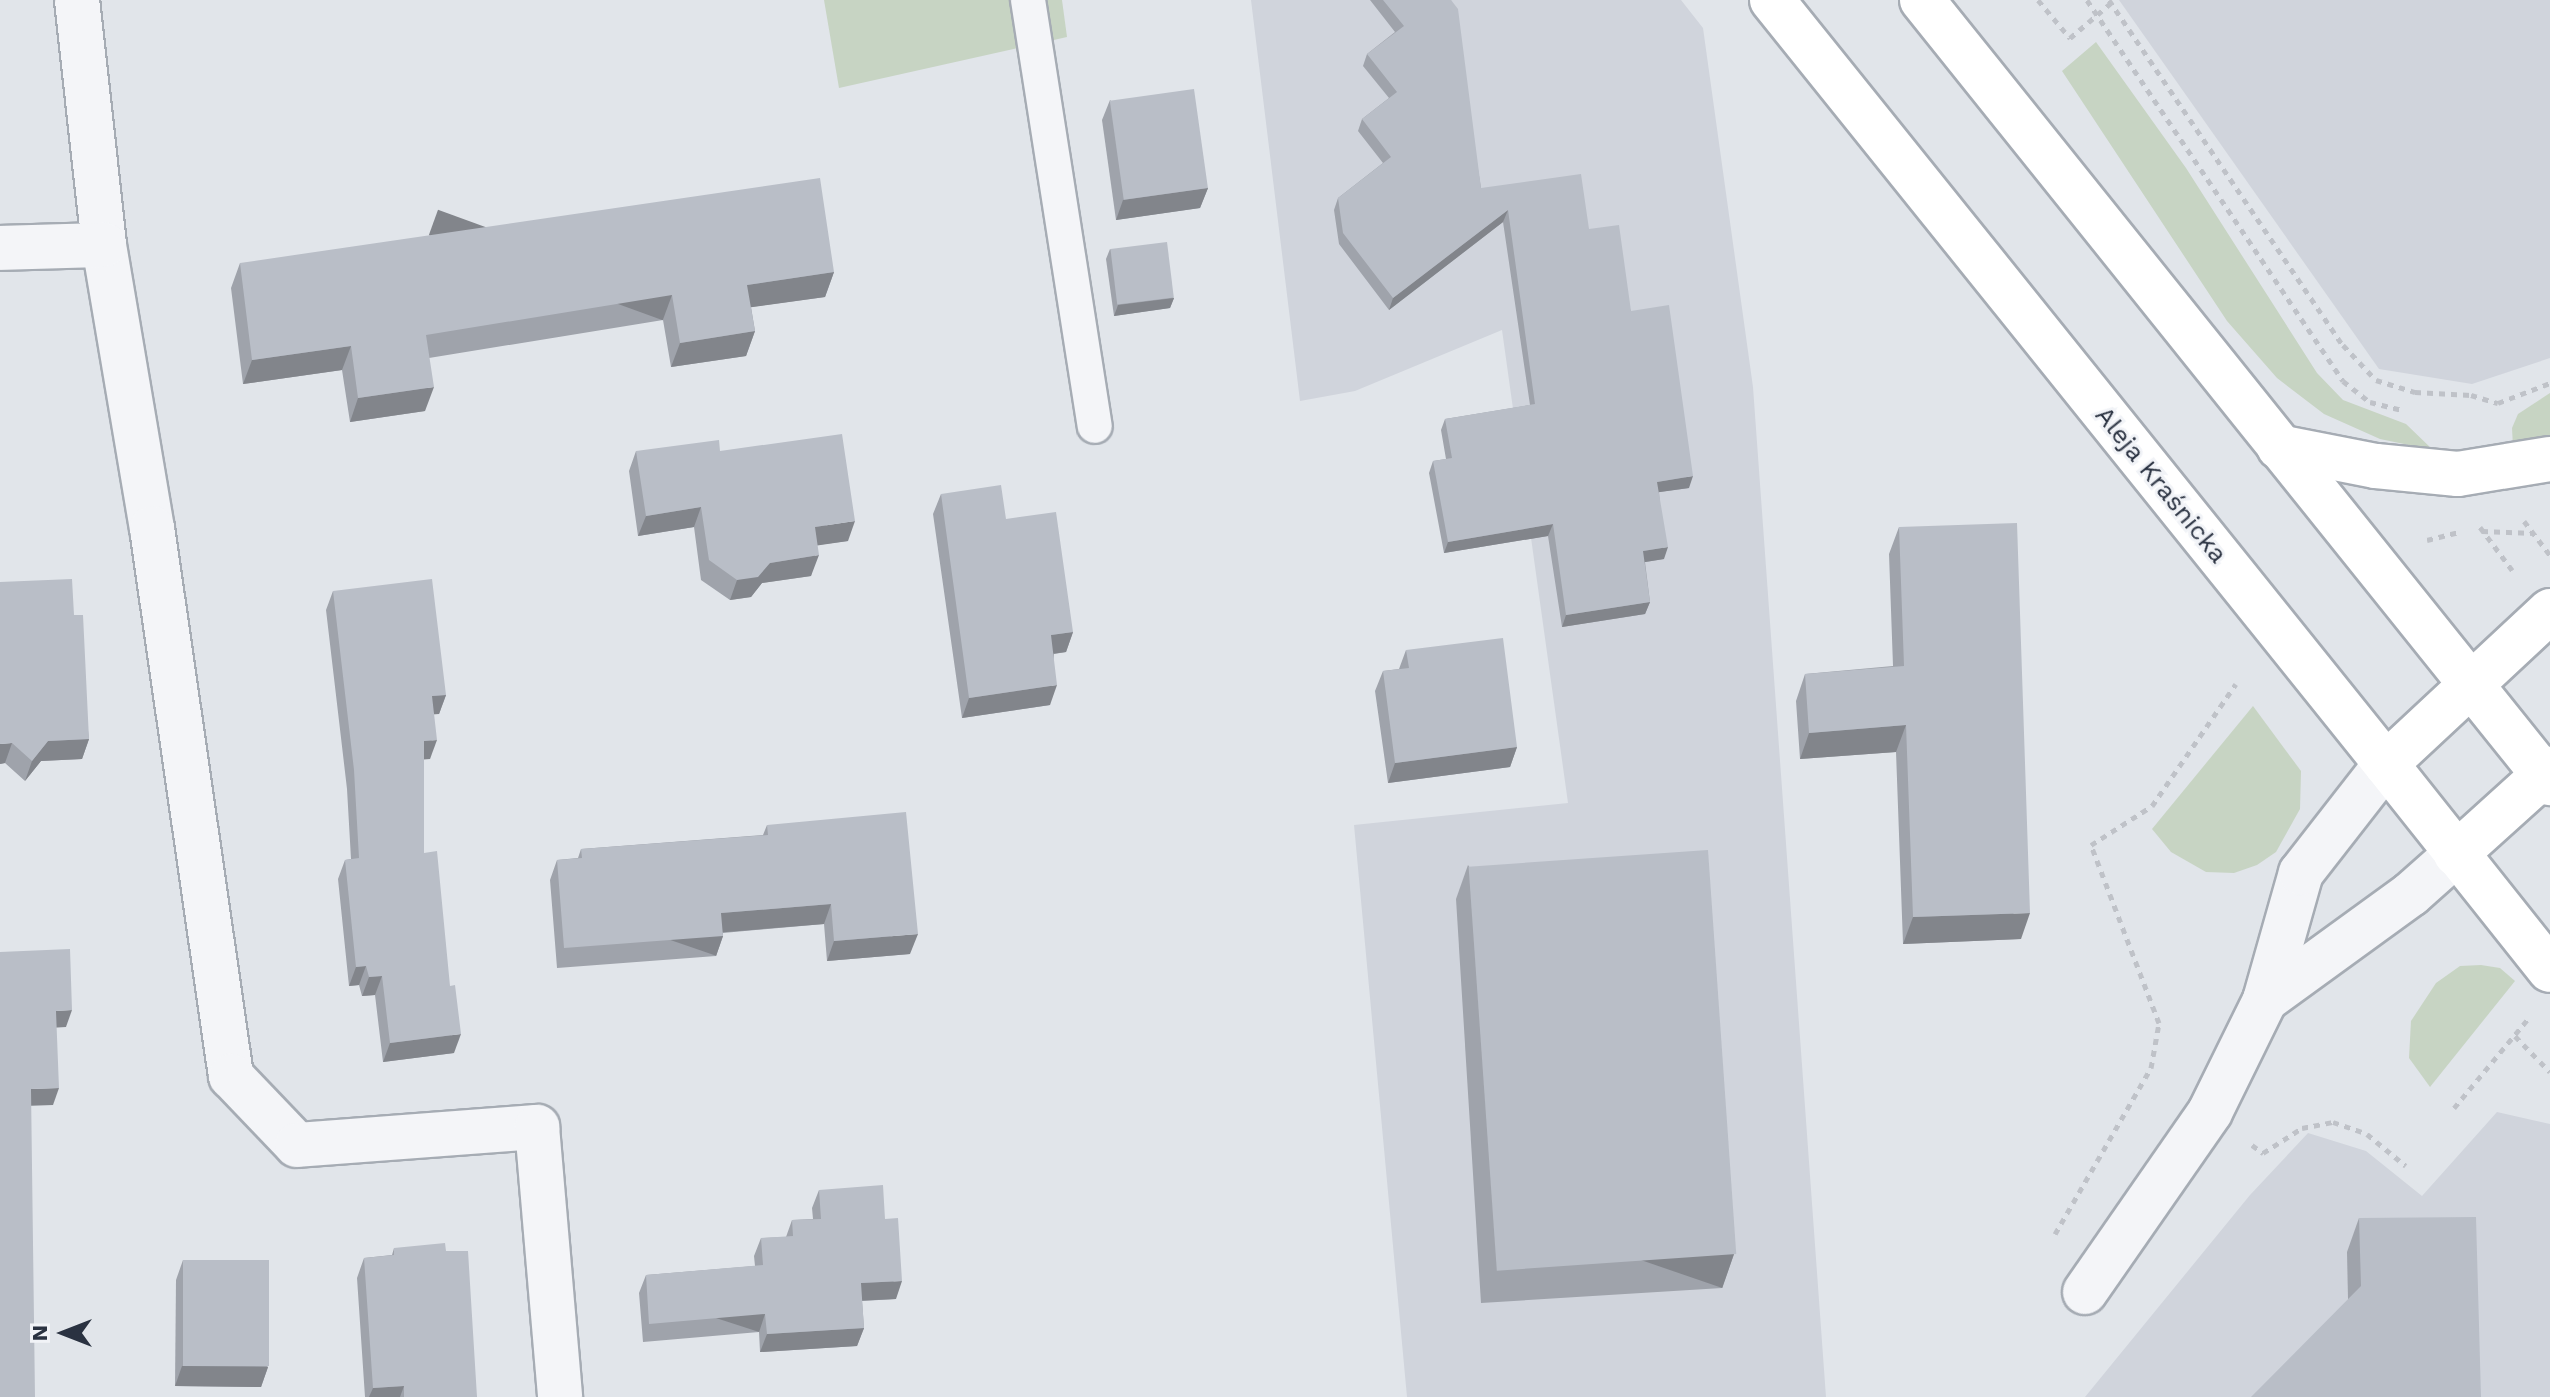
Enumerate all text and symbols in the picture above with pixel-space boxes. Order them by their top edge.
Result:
street label: Aleja Kraśnicka [2088,400,2234,570]
north arrow [24,1293,104,1373]
text: N [27,1325,52,1341]

